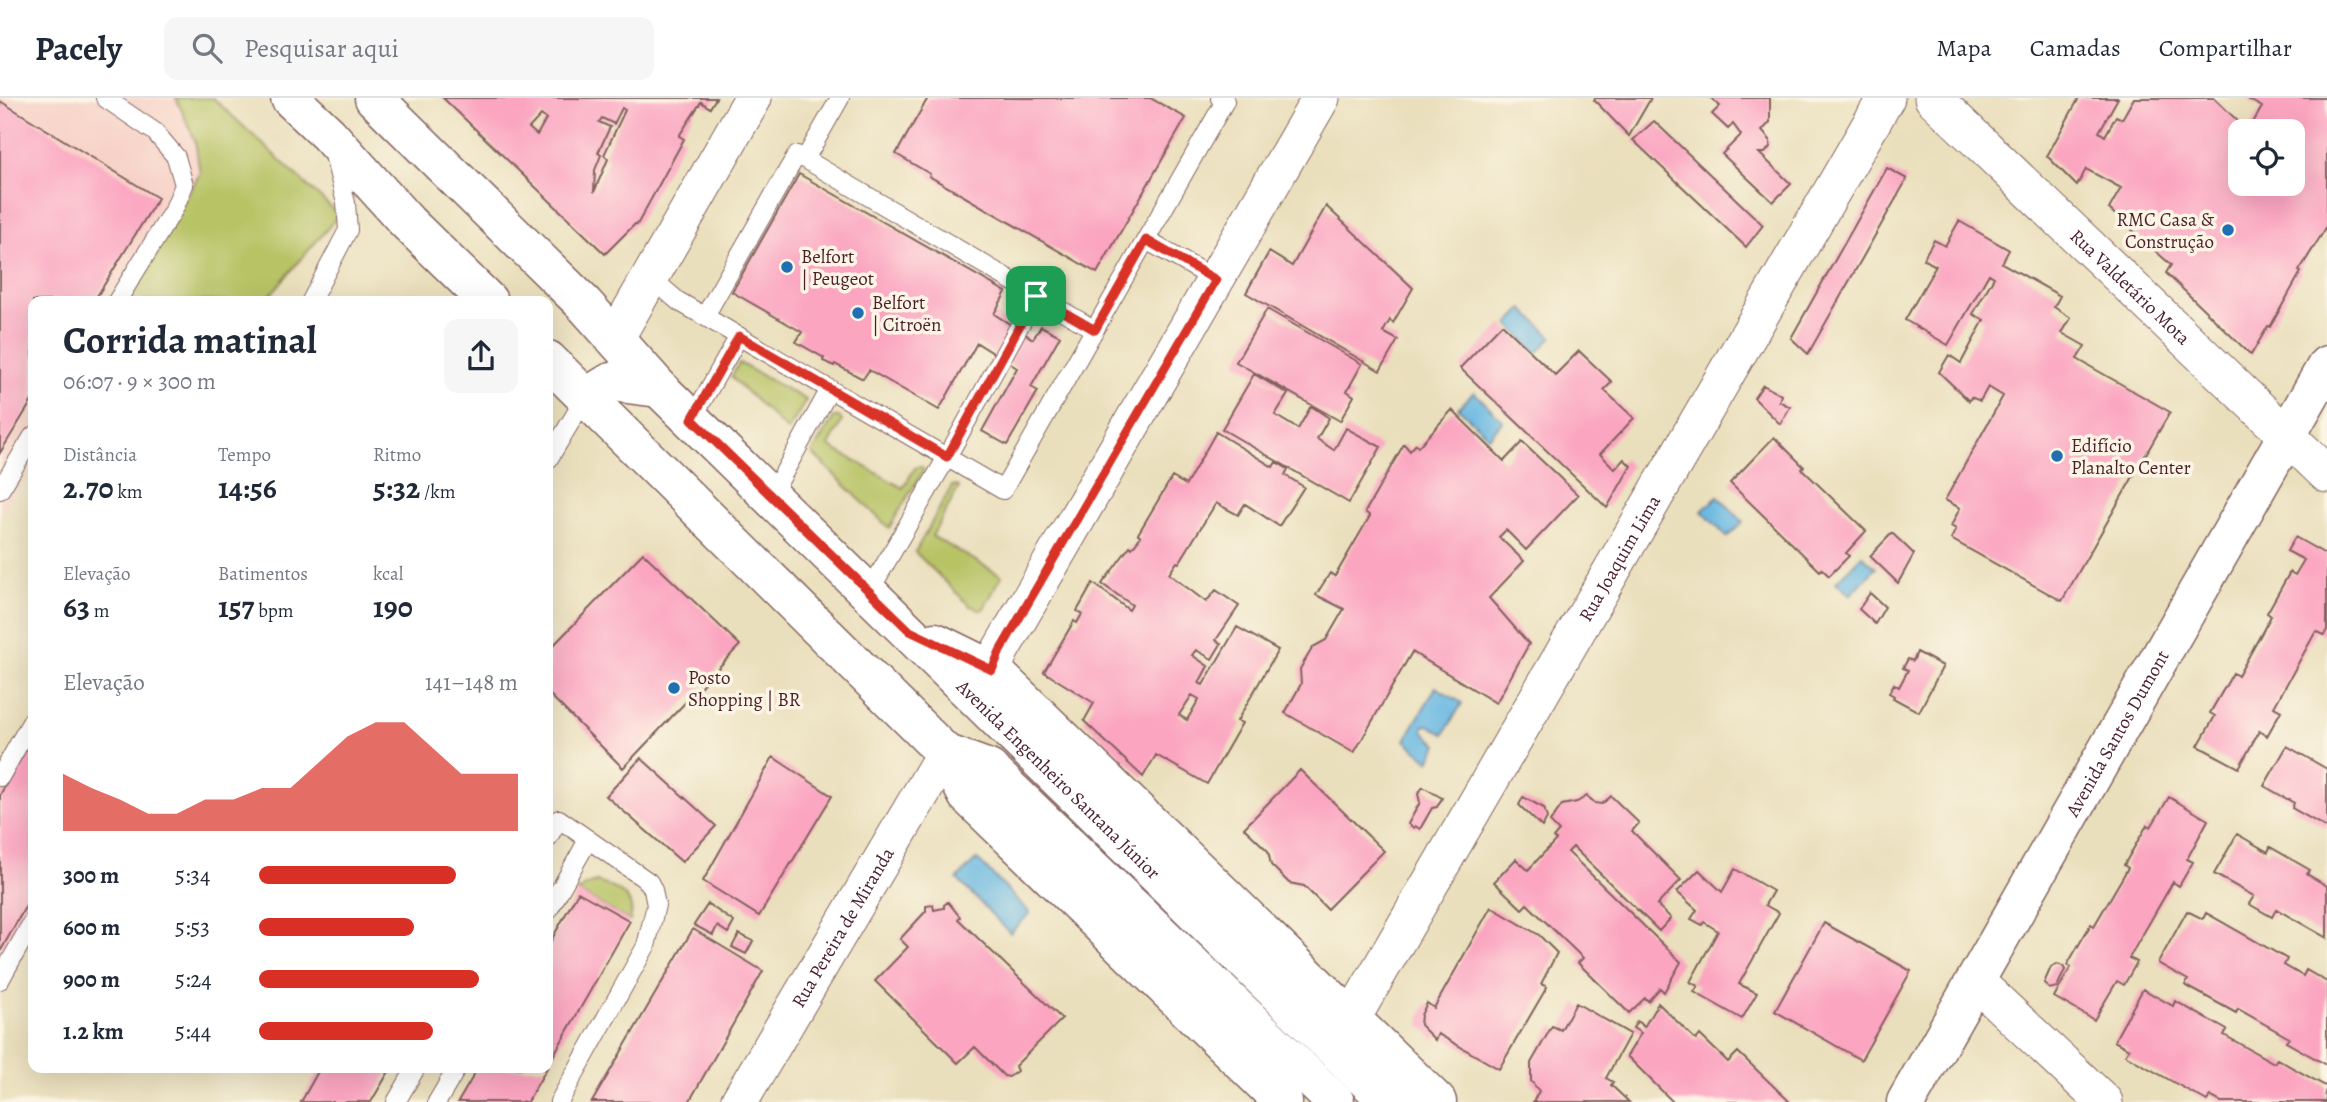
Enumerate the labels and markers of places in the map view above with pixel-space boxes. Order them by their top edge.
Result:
place label: RMC Casa & Construção [2117,207,2215,255]
marker: RMC Casa & Construção [2220,222,2236,238]
place label: Belfort | Peugeot [801,244,874,292]
marker: Belfort | Peugeot [779,259,795,275]
pin [1006,266,1066,326]
place label: Belfort | Citroën [872,290,941,338]
marker: Belfort | Citroën [850,305,866,321]
place label: Edifício Planalto Center [2071,433,2191,481]
marker: Edifício Planalto Center [2049,448,2065,464]
place label: Posto Shopping | BR [688,665,801,713]
marker: Posto Shopping | BR [666,680,682,696]

